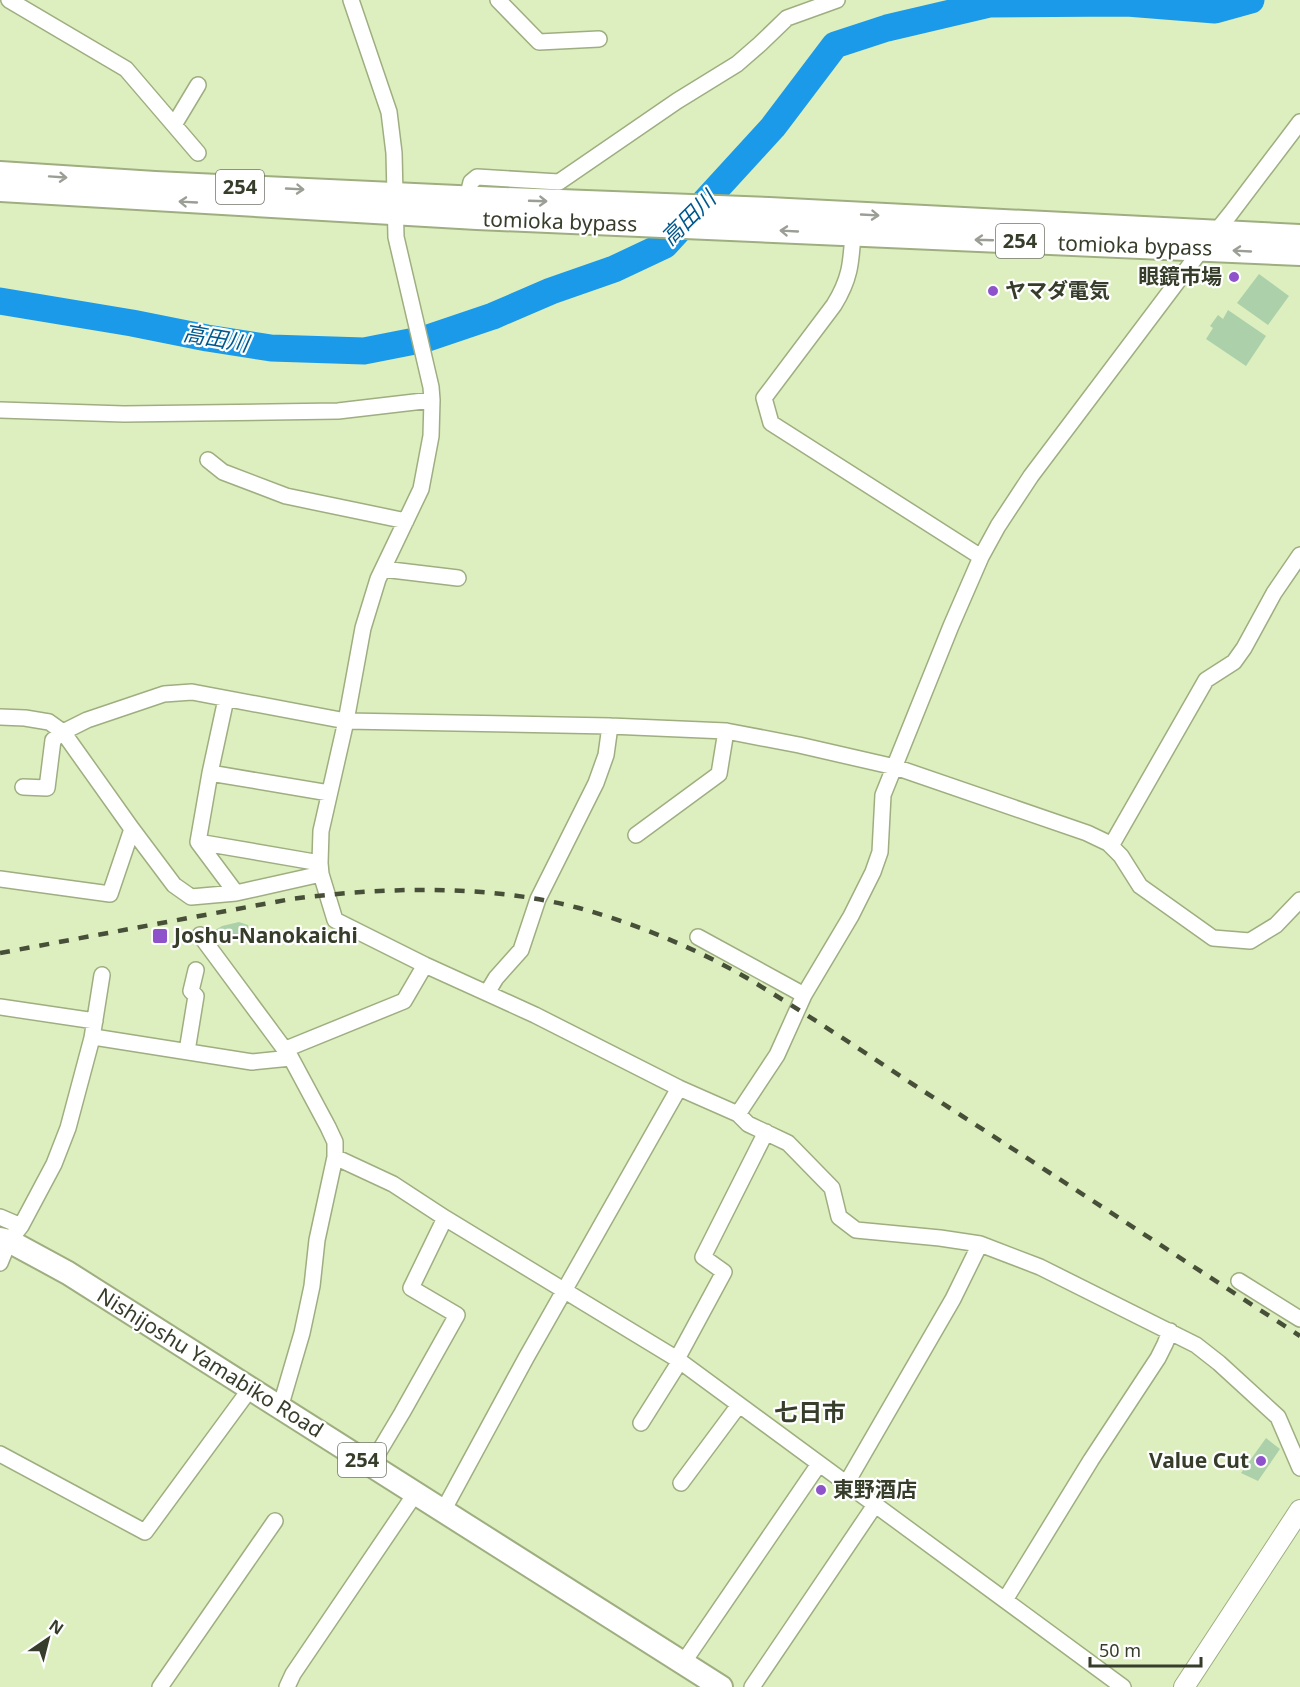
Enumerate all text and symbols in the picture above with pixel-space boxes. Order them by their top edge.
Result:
road number: 254 [216,170,264,204]
one-way arrow [48,171,68,182]
water label: 高田川 [653,182,723,251]
one-way arrow [285,184,305,195]
one-way arrow [527,195,547,206]
one-way arrow [179,196,199,207]
street label: tomioka bypass [482,204,638,238]
one-way arrow [859,209,879,220]
road number: 254 [996,224,1044,258]
one-way arrow [779,226,799,237]
street label: tomioka bypass [1057,228,1213,262]
one-way arrow [974,234,994,245]
one-way arrow [1232,245,1252,256]
place label: 眼鏡市場 [1138,262,1222,290]
marker: 眼鏡市場 [1227,270,1241,284]
place label: ヤマダ電気 [1005,276,1110,304]
marker: ヤマダ電気 [986,284,1000,298]
water label: 高田川 [181,317,253,358]
place label: Joshu-Nanokaichi [172,921,358,949]
marker: Joshu-Nanokaichi [151,927,169,945]
street label: Nishijoshu Yamabiko Road [92,1281,329,1443]
district label: 七日市 [774,1395,846,1428]
road number: 254 [338,1443,386,1477]
place label: Value Cut [1149,1446,1249,1474]
marker: Value Cut [1254,1454,1268,1468]
place label: 東野酒店 [833,1475,917,1503]
marker: 東野酒店 [814,1483,828,1497]
north arrow [18,1609,78,1669]
text: N [45,1614,68,1639]
scale bar [1090,1630,1201,1668]
text: 50 m [1099,1638,1141,1662]

